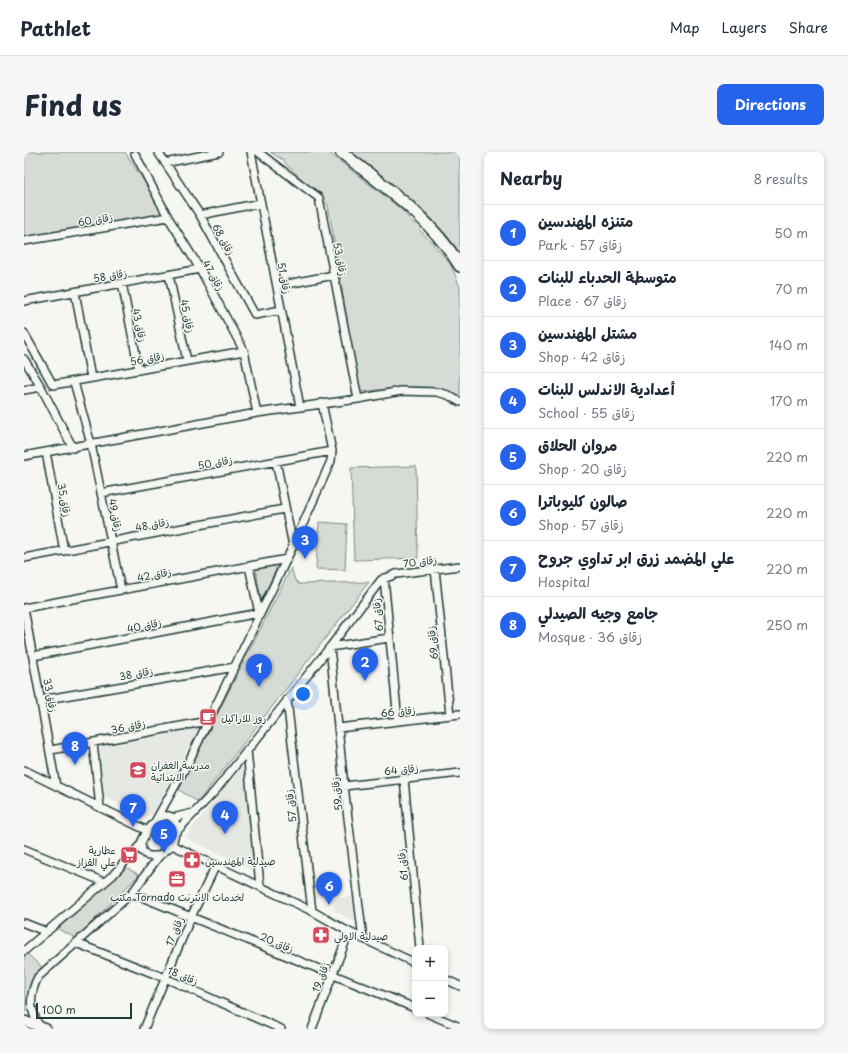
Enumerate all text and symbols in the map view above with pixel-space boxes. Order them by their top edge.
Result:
text: Pathlet [20,14,91,42]
text: Map [670,17,700,38]
text: Layers [722,17,767,38]
text: Share [789,17,828,38]
text: Find us [24,83,122,126]
button: Directions [717,84,824,125]
text: Nearby [500,165,562,191]
text: 8 results [754,169,808,188]
street label: زقاق 60 [76,209,114,229]
text: متنزه المهندسين [538,209,633,232]
street label: زقاق 68 [209,220,239,258]
text: 1 [510,223,516,242]
text: 50 m [774,223,808,242]
text: Park · زقاق 57 [538,235,622,254]
street label: زقاق 53 [330,241,352,277]
street label: زقاق 47 [199,257,229,293]
street label: زقاق 51 [275,261,295,295]
street label: زقاق 58 [92,265,128,285]
text: متوسطة الحدباء للبنات [538,265,677,288]
text: 2 [508,279,518,298]
text: 70 m [775,279,808,298]
text: Place · زقاق 67 [538,291,627,310]
street label: زقاق 45 [177,298,199,334]
street label: زقاق 43 [129,307,151,343]
text: مشتل المهندسين [538,321,637,344]
text: 3 [509,335,517,354]
text: 140 m [769,335,808,354]
text: Shop · زقاق 42 [538,347,625,366]
street label: زقاق 56 [129,348,165,368]
text: أعدادية الاندلس للبنات [538,377,675,400]
text: 4 [509,391,517,410]
text: 170 m [770,391,808,410]
text: School · زقاق 55 [538,403,635,422]
text: مروان الحلاق [538,433,617,456]
text: 5 [509,447,517,466]
text: 220 m [766,447,808,466]
street label: زقاق 50 [197,452,234,472]
text: Shop · زقاق 20 [538,459,627,478]
street label: زقاق 35 [55,482,75,518]
text: صالون كليوباترا [538,489,628,512]
street label: زقاق 49 [105,497,127,533]
text: 6 [508,503,518,522]
text: 220 m [766,503,808,522]
street label: زقاق 48 [134,514,170,534]
text: Shop · زقاق 57 [538,515,624,534]
pin: 3 [292,526,318,559]
text: علي المضمد زرق ابر تداوي جروح [538,546,734,569]
street label: زقاق 70 [402,551,438,571]
text: 7 [509,559,517,578]
text: 220 m [766,559,808,578]
street label: زقاق 42 [136,563,173,585]
text: Hospital [538,572,590,591]
street label: زقاق 67 [368,597,386,632]
text: جامع وجيه الصيدلي [538,601,658,624]
street label: زقاق 40 [125,614,163,636]
text: 8 [509,615,517,634]
text: 250 m [766,615,808,634]
street label: زقاق 69 [423,625,441,661]
text: Mosque · زقاق 36 [538,627,642,646]
pin: 2 [352,648,378,681]
pin: 1 [246,654,272,687]
street label: زقاق 38 [118,663,154,683]
street label: زقاق 33 [40,677,62,713]
your location [293,684,313,704]
street label: زقاق 66 [380,702,416,720]
cafe icon: روز للاراكيل [198,707,218,727]
place label: روز للاراكيل [221,710,266,725]
street label: زقاق 36 [109,715,147,737]
pin: 8 [62,732,88,765]
place label: مدرسة الغفران الابتدائية [151,757,210,784]
school or university icon: مدرسة الغفران الابتدائية [128,760,148,780]
street label: زقاق 64 [383,760,419,778]
street label: زقاق 59 [326,776,345,812]
street label: زقاق 57 [281,788,299,823]
pin: 7 [120,794,146,827]
pin: 4 [212,801,238,834]
pin: 5 [151,820,177,853]
place label: عطارية علي القزاز [76,842,116,872]
supermarket icon: عطارية علي القزاز [119,845,139,865]
street label: زقاق 61 [393,848,411,882]
pharmacy icon: صيدلية المهندسين [182,850,202,870]
place label: صيدلية المهندسين [205,853,276,868]
office icon: مكتب Tornado لخدمات الانترنت [167,869,187,889]
pin: 6 [316,872,342,905]
place label: مكتب Tornado لخدمات الانترنت [110,889,244,904]
street label: زقاق 17 [161,914,187,948]
pharmacy icon: صيدلية الاولى [311,925,331,945]
street label: زقاق 20 [258,928,296,956]
place label: صيدلية الاولى [334,928,388,944]
map controls [412,945,448,1017]
button: + [412,945,448,981]
street label: زقاق 19 [307,959,333,994]
street label: زقاق 18 [165,962,201,988]
button: − [412,981,448,1017]
scale bar [36,1001,132,1020]
text: 100 m [42,1001,76,1018]

